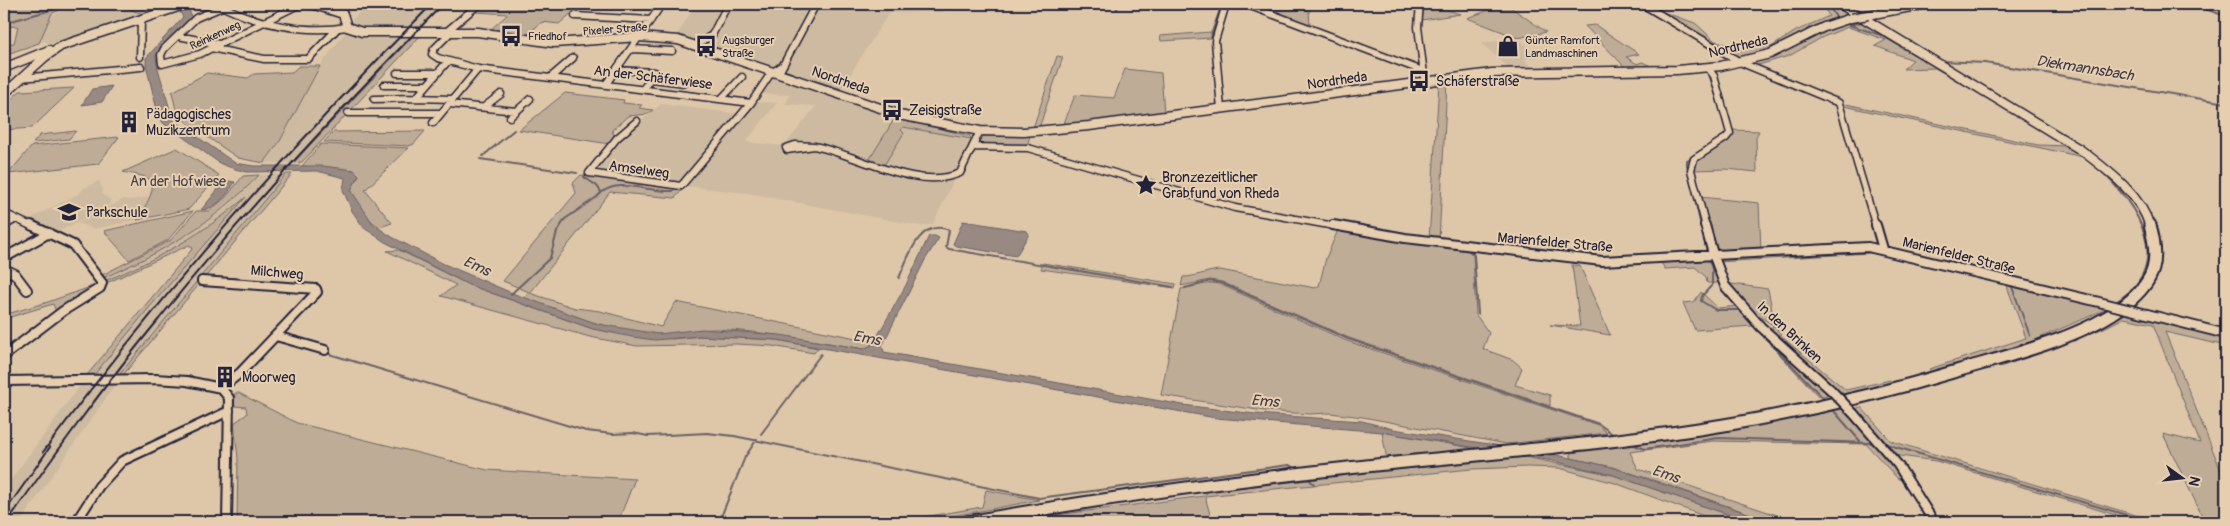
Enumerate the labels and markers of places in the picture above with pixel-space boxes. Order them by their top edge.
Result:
bus stop icon: Friedhof [498,23,524,49]
place label: Friedhof [528,30,567,43]
bus stop icon: Augsburger Straße [693,33,719,59]
shop icon: Günter Ramfort Landmaschinen [1495,33,1521,59]
place label: Augsburger Straße [722,34,774,60]
place label: Günter Ramfort Landmaschinen [1525,34,1600,60]
bus stop icon: Schäferstraße [1406,68,1432,94]
place label: Schäferstraße [1436,73,1519,90]
bus stop icon: Zeisigstraße [879,97,905,123]
place label: Zeisigstraße [909,102,982,119]
place label: Pädagogisches Muzikzentrum [146,106,232,139]
building icon: Pädagogisches Muzikzentrum [116,109,142,135]
place label: Bronzezeitlicher Grabfund von Rheda [1162,169,1279,202]
place icon: Bronzezeitlicher Grabfund von Rheda [1133,172,1159,198]
school or university icon: Parkschule [56,199,82,225]
place label: Parkschule [86,204,148,221]
building icon: Moorweg [212,364,238,390]
place label: Moorweg [242,369,296,386]

